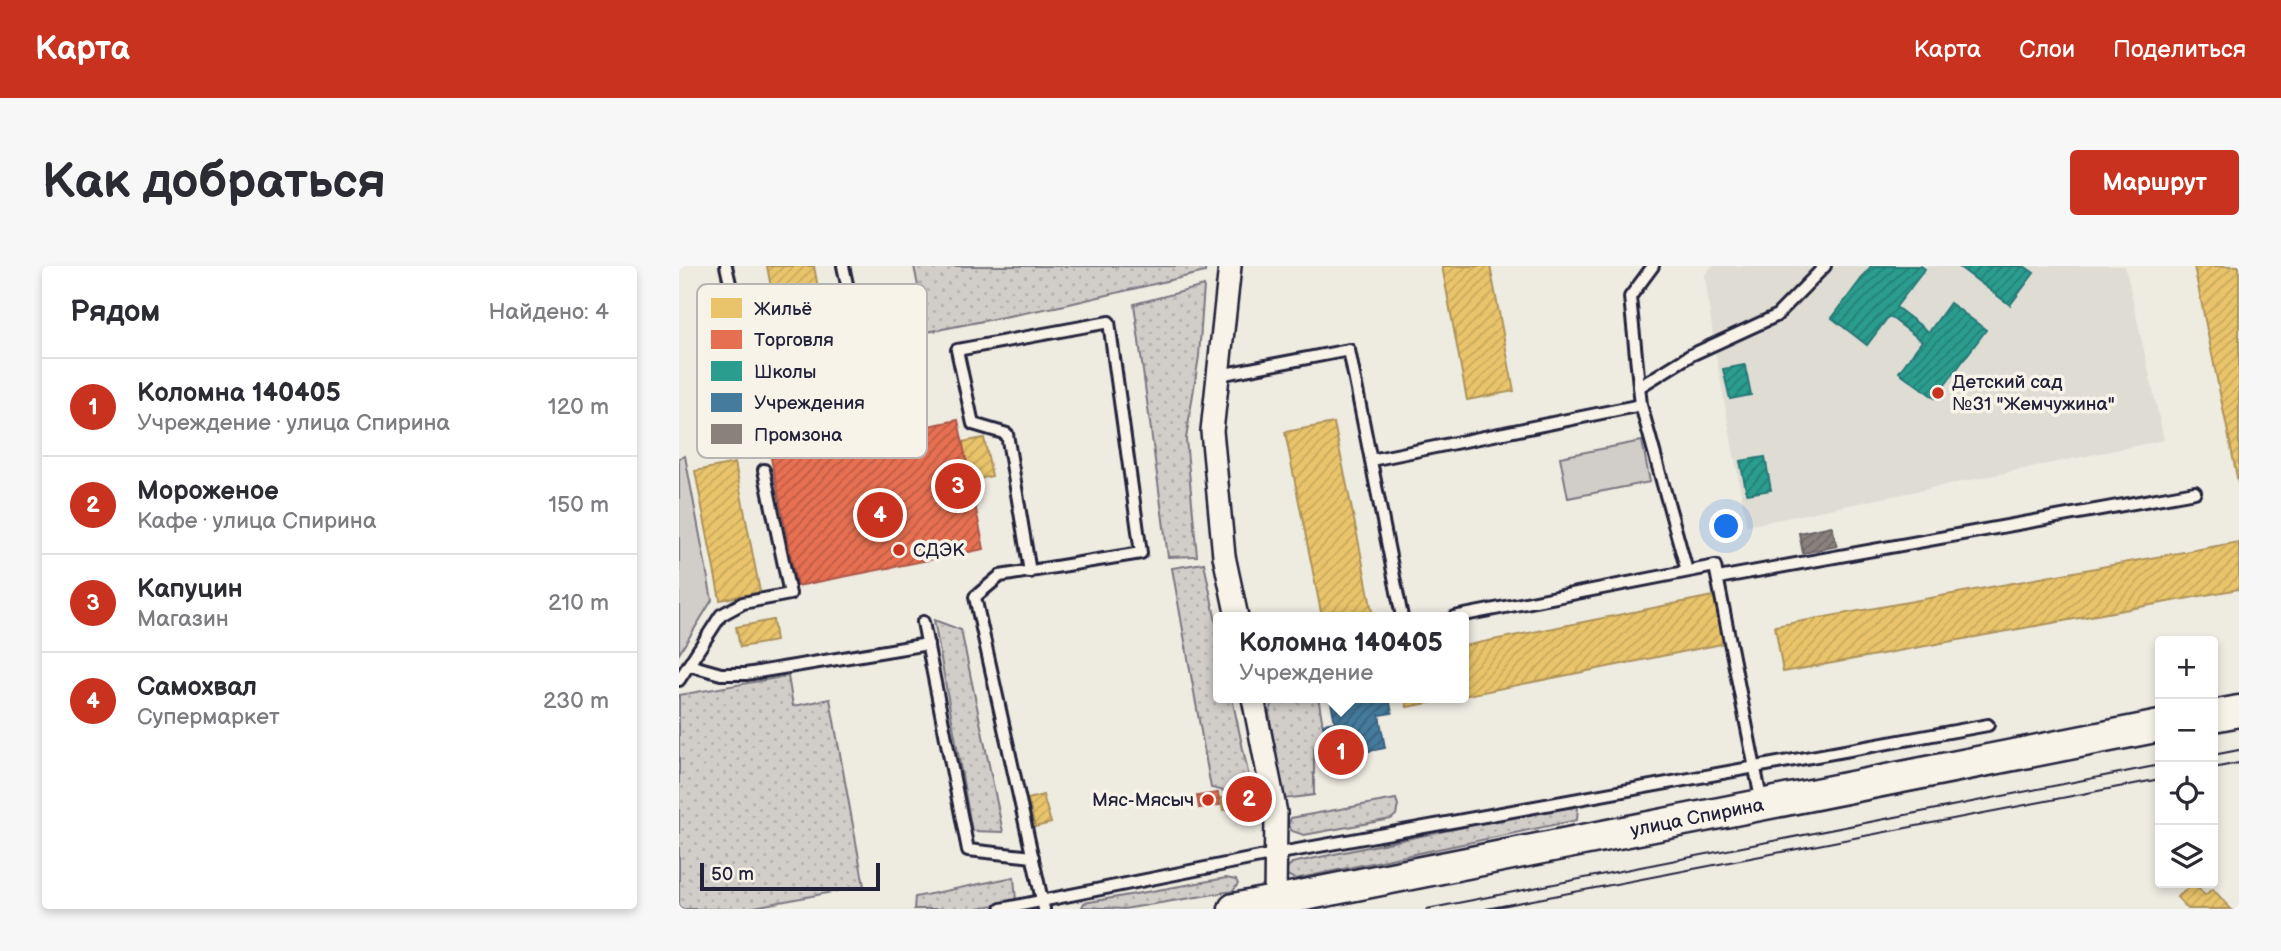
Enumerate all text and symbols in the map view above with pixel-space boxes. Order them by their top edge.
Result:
text: Карта [35,29,130,69]
text: Карта [1914,35,1981,64]
text: Слои [2019,35,2075,64]
text: Поделиться [2113,35,2246,64]
button: Маршрут [2070,150,2239,215]
text: Как добраться [42,153,386,212]
legend [697,284,927,458]
text: Рядом [70,294,160,330]
text: Найдено: 4 [489,298,609,326]
text: Жильё [754,298,812,321]
text: Торговля [754,329,834,352]
text: Школы [754,361,816,384]
place label: Детский сад №31 "Жемчужина" [1952,371,2115,416]
text: Коломна 140405 [137,378,341,409]
marker: Детский сад №31 "Жемчужина" [1930,385,1946,401]
text: Учреждения [754,392,865,415]
text: 1 [88,393,98,421]
text: 120 m [548,393,609,421]
text: Учреждение · улица Спирина [137,409,450,437]
text: Промзона [754,424,842,447]
pin: 3 [935,460,981,512]
text: Мороженое [137,476,279,507]
pin: 4 [857,489,903,541]
text: 2 [86,491,100,519]
text: 150 m [548,491,609,519]
text: Кафе · улица Спирина [137,507,376,535]
your location [1709,509,1743,543]
place label: СДЭК [913,539,965,562]
marker: СДЭК [891,542,907,558]
text: Капуцин [137,574,243,605]
text: 3 [86,589,100,617]
text: 210 m [548,589,609,617]
text: Магазин [137,605,229,633]
popup [1213,612,1469,703]
text: Коломна 140405 [1239,628,1443,659]
map controls [2155,636,2218,888]
button: + [2155,636,2218,699]
text: Учреждение [1239,659,1373,687]
text: Самохвал [137,672,257,703]
text: 4 [86,687,100,715]
text: 230 m [543,687,609,715]
button: − [2155,699,2218,762]
text: Супермаркет [137,703,280,731]
pin: 1 [1318,726,1364,778]
button: locate [2155,762,2218,825]
pin: 2 [1226,773,1272,825]
place label: Мяс-Мясыч [1092,789,1194,812]
marker: Мяс-Мясыч [1200,792,1216,808]
street label: улица Спирина [1628,793,1766,842]
button: layers [2155,825,2218,888]
scale bar [700,860,880,892]
text: 50 m [711,863,754,886]

